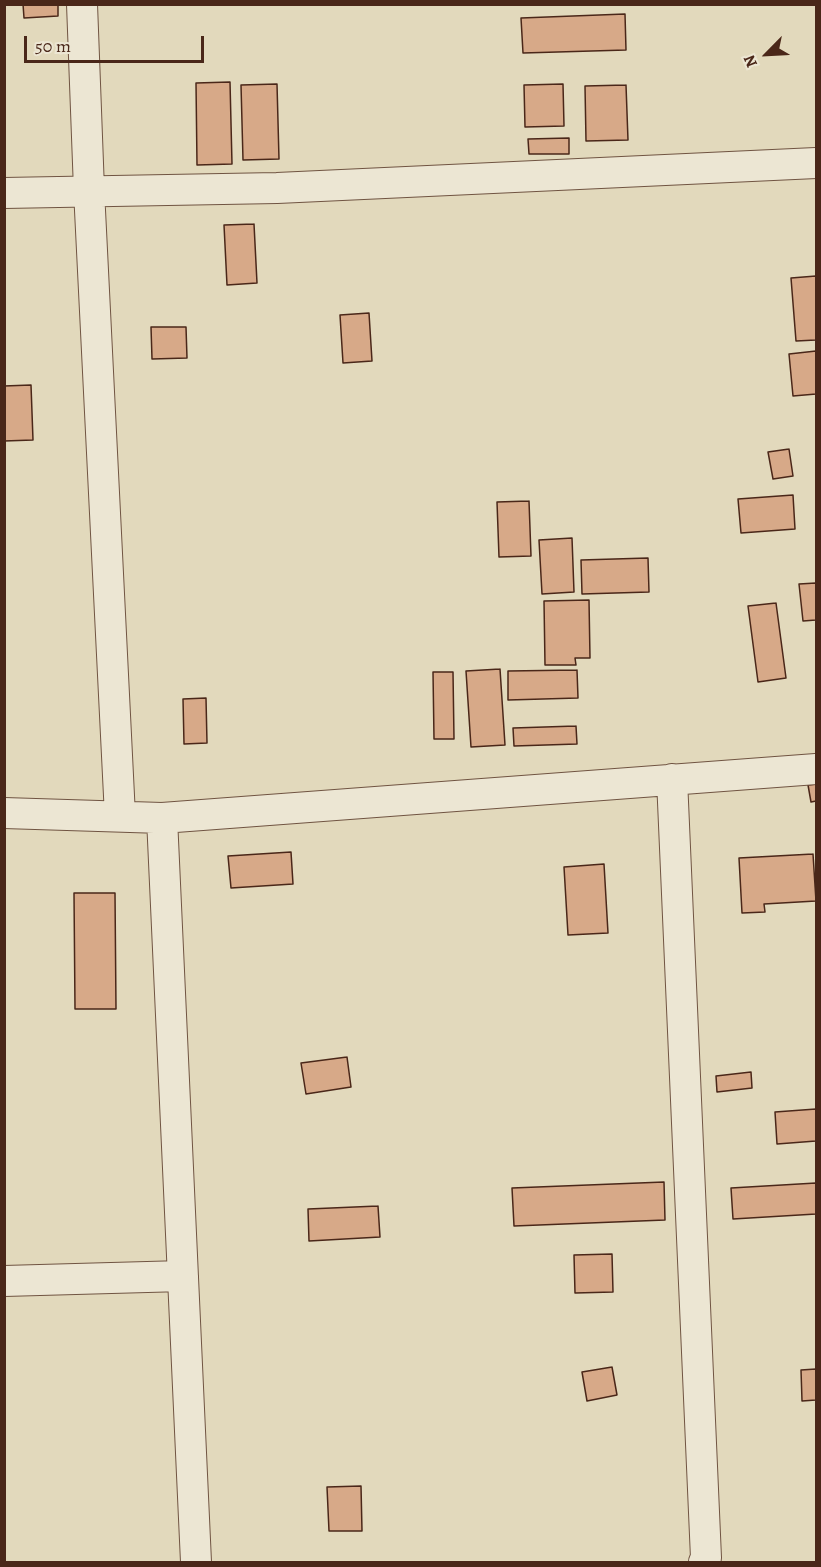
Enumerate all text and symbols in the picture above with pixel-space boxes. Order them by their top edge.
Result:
scale bar [27,24,207,62]
north arrow [737,24,797,84]
text: 50 m [35,34,71,58]
text: N [738,52,763,71]

